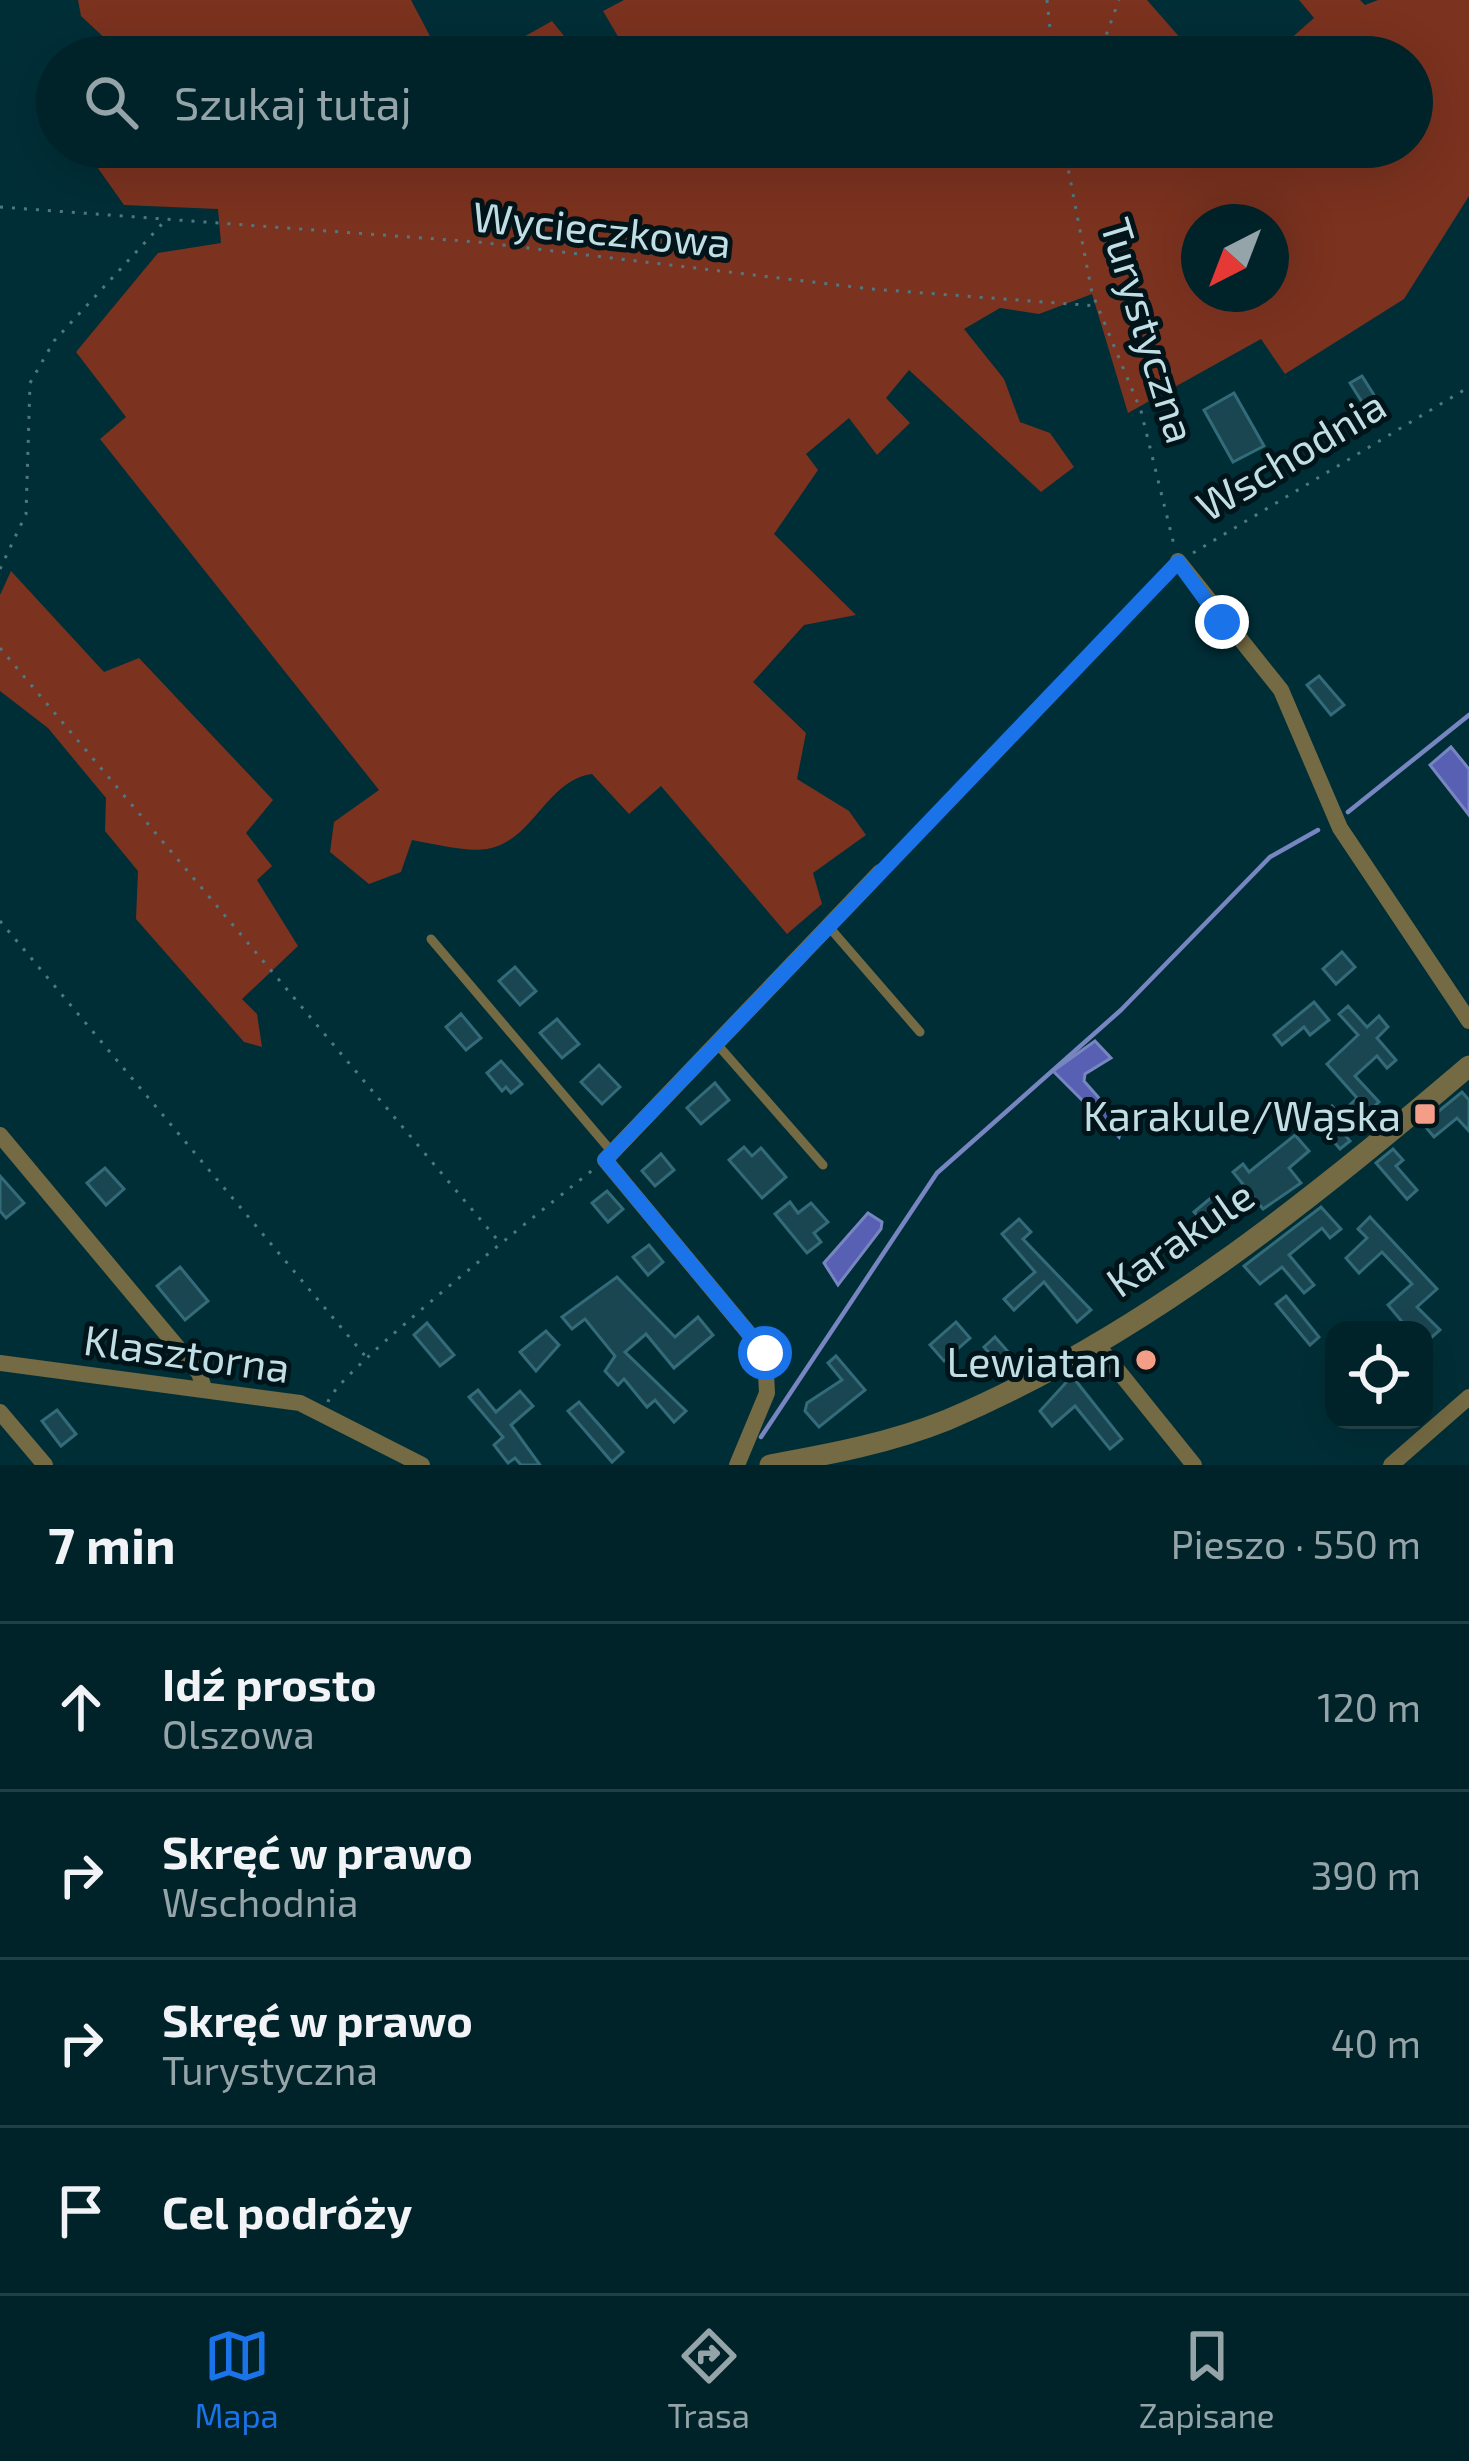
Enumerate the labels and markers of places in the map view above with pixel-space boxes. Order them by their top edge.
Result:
place label: Karakule/Wąska [1083,1089,1401,1140]
marker: Karakule/Wąska [1412,1101,1438,1127]
place label: Lewiatan [946,1335,1122,1385]
marker: Lewiatan [1133,1347,1159,1373]

